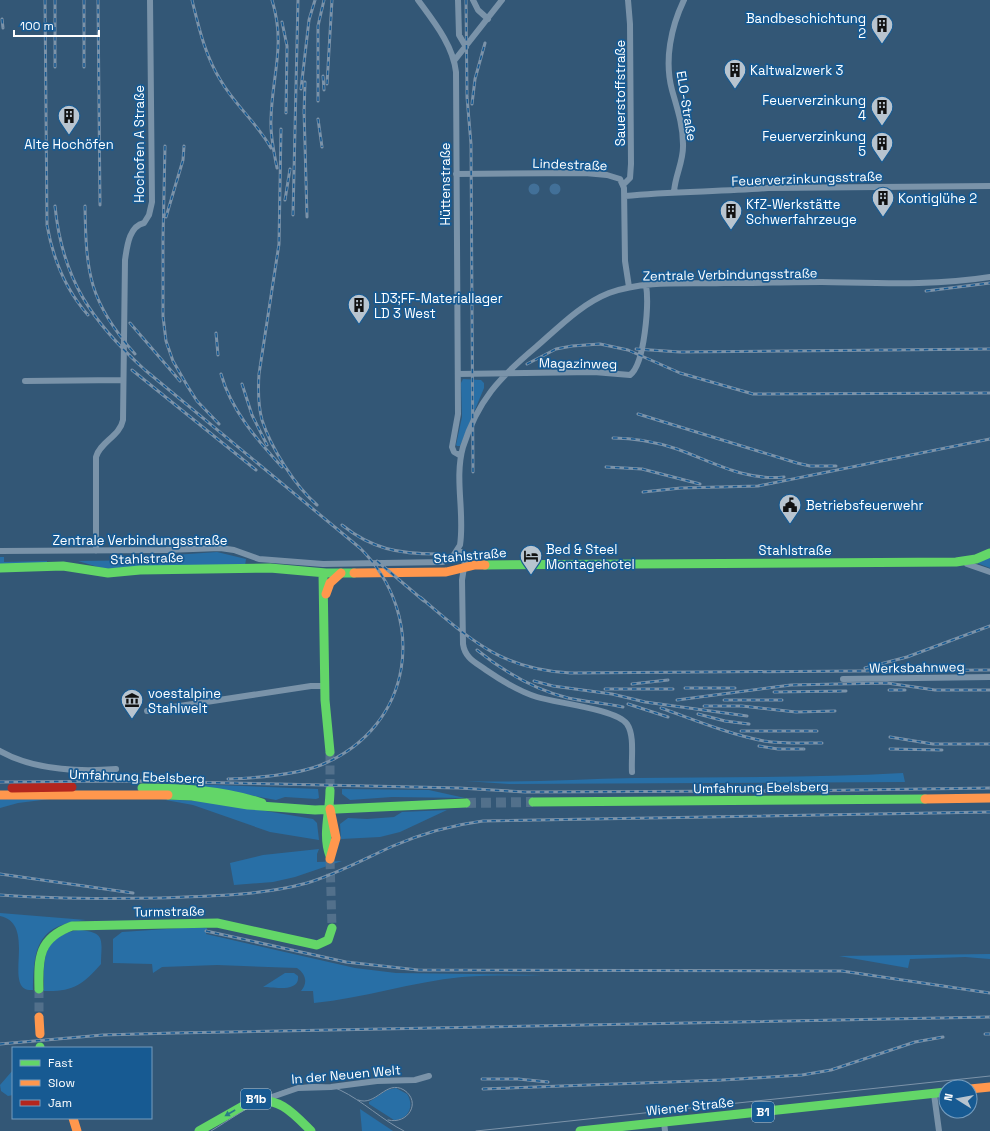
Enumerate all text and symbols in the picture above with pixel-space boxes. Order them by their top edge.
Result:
place label: Bandbeschichtung 2 [746,10,866,42]
scale bar [14,12,99,38]
building icon: Bandbeschichtung 2 [869,12,895,45]
text: 100 m [20,18,54,34]
street label: Sauerstoffstraße [612,40,629,146]
building icon: Kaltwalzwerk 3 [722,57,748,90]
place label: Kaltwalzwerk 3 [750,62,844,79]
street label: ELO-Straße [673,70,700,142]
street label: Hochofen A Straße [131,85,148,203]
place label: Feuerverzinkung 4 [762,92,866,124]
building icon: Feuerverzinkung 4 [869,94,895,127]
building icon: Alte Hochöfen [56,103,82,136]
place label: Feuerverzinkung 5 [762,128,866,160]
building icon: Feuerverzinkung 5 [869,130,895,163]
place label: Alte Hochöfen [24,136,114,153]
street label: Hüttenstraße [437,142,454,226]
street label: Lindestraße [532,155,608,174]
street label: Feuerverzinkungsstraße [731,167,883,190]
building icon: Kontiglühe 2 [870,185,896,218]
place label: Kontiglühe 2 [898,190,977,207]
place label: KfZ-Werkstätte Schwerfahrzeuge [746,196,857,228]
building icon: KfZ-Werkstätte Schwerfahrzeuge [718,198,744,231]
street label: Zentrale Verbindungsstraße [642,264,818,285]
place label: LD3;FF-Materiallager LD 3 West [374,290,503,322]
building icon: LD3;FF-Materiallager LD 3 West [346,292,372,325]
street label: Magazinweg [539,354,617,373]
public building icon: Betriebsfeuerwehr [777,492,803,525]
place label: Betriebsfeuerwehr [806,497,924,514]
street label: Zentrale Verbindungsstraße [53,532,227,549]
place label: Bed & Steel Montagehotel [546,541,635,573]
street label: Stahlstraße [758,542,832,559]
hotel icon: Bed & Steel Montagehotel [518,543,544,576]
street label: Stahlstraße [433,544,507,567]
street label: Stahlstraße [110,549,184,568]
street label: Werksbahnweg [869,658,965,677]
place label: voestalpine Stahlwelt [148,685,221,717]
museum icon: voestalpine Stahlwelt [119,687,145,720]
street label: Umfahrung Ebelsberg [69,766,205,787]
street label: Umfahrung Ebelsberg [693,778,829,797]
street label: Turmstraße [133,902,205,921]
legend [12,1047,152,1119]
text: Fast [48,1055,73,1071]
street label: In der Neuen Welt [290,1061,402,1088]
text: Slow [48,1075,75,1091]
north arrow [938,1079,978,1119]
road number: B1b [241,1089,271,1109]
text: N [941,1092,956,1102]
street label: Wiener Straße [645,1093,735,1120]
text: Jam [48,1095,72,1111]
road number: B1 [752,1102,774,1122]
one-way arrow [224,1109,236,1116]

